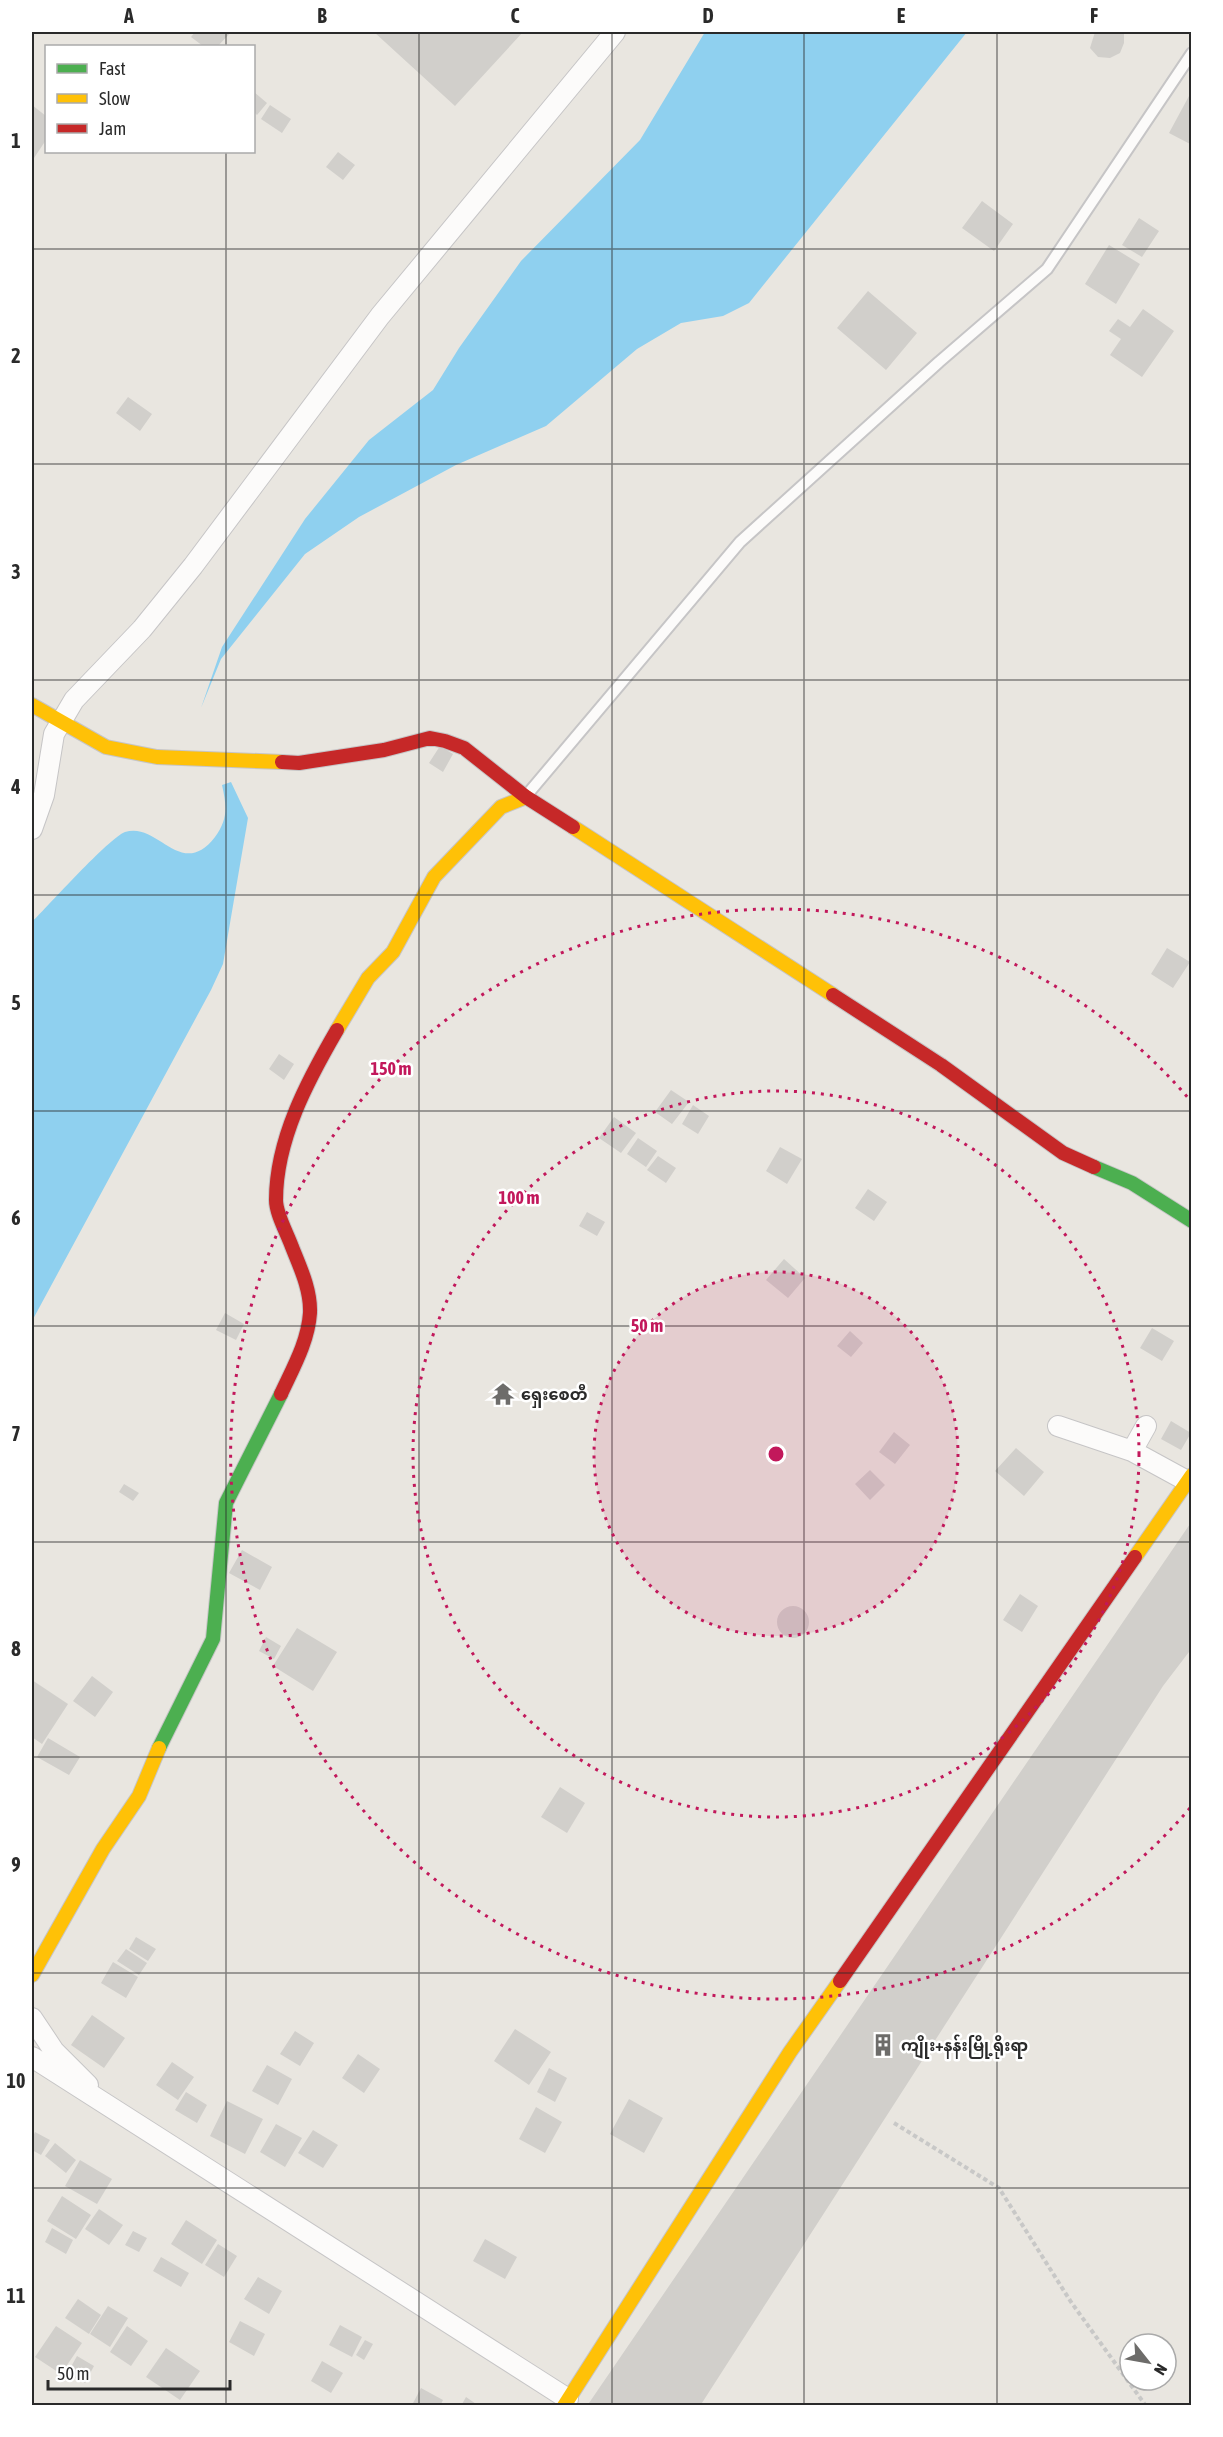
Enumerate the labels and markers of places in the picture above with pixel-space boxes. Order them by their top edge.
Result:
temple icon: ရှေးစေတီ [490,1381,516,1407]
place label: ရှေးစေတီ [521,1383,588,1408]
centre of rings [766,1444,786,1464]
building icon: ကျိုး+နန်းမြို့ရိုးရာ [870,2032,896,2058]
place label: ကျိုး+နန်းမြို့ရိုးရာ [901,2034,1028,2059]

